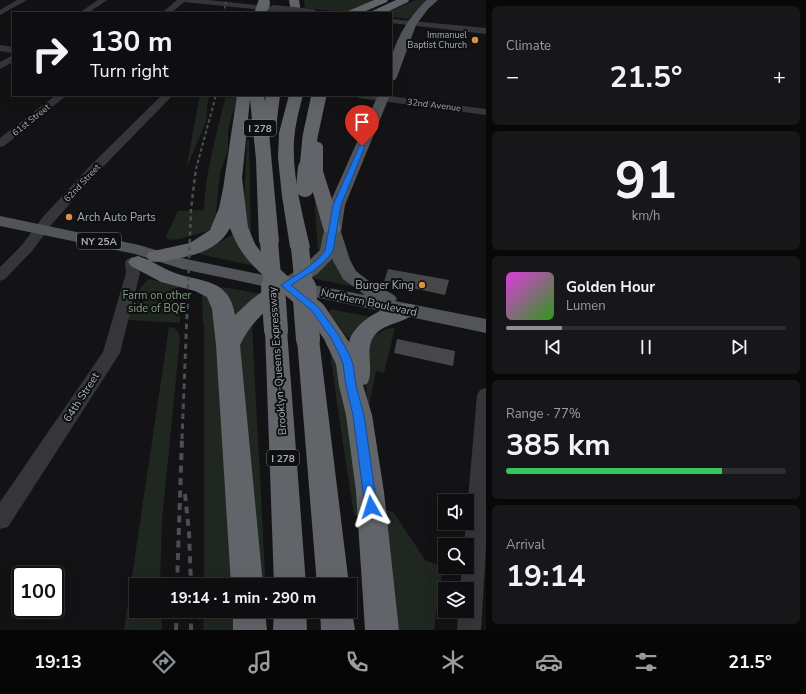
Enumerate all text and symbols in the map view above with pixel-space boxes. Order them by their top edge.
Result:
text: 130 m [90,23,173,61]
icon: right [24,28,76,80]
place label: Immanuel Baptist Church [407,29,467,51]
marker: Immanuel Baptist Church [470,35,480,45]
text: Climate [506,37,551,55]
text: 21.5° [610,57,682,98]
text: Turn right [90,59,169,83]
text: − [506,62,519,92]
text: + [773,62,786,92]
street label: 32nd Avenue [406,96,462,114]
street label: 61st Street [10,101,53,139]
pin [345,105,379,146]
icon: arrive [351,111,373,133]
road number: I 278 [244,120,276,136]
text: 91 [615,145,677,216]
street label: 62nd Street [61,161,103,205]
text: km/h [632,207,660,225]
place label: Arch Auto Parts [77,210,156,225]
marker: Arch Auto Parts [64,212,74,222]
road number: NY 25A [77,233,121,249]
text: Golden Hour [566,277,655,297]
place label: Burger King [355,278,414,293]
marker: Burger King [417,280,427,290]
street label: Northern Boulevard [319,285,418,320]
street label: Brooklyn-Queens Expressway [265,286,290,436]
park label: Farm on other side of BQE [123,288,192,316]
text: Lumen [566,297,606,315]
icon: previous [542,336,564,358]
icon: pause [635,336,657,358]
icon: next [728,336,750,358]
street label: 64th Street [60,370,103,425]
text: Range · 77% [506,405,581,423]
text: 385 km [506,425,611,466]
road number: I 278 [267,450,299,466]
position arrow [350,486,392,528]
map controls [438,494,474,618]
button: sound [438,494,474,530]
text: Arrival [506,536,545,554]
button: search [438,538,474,574]
text: 19:14 [506,556,585,597]
speed limit sign: 100 [12,566,64,618]
button: layers [438,582,474,618]
text: 19:14 · 1 min · 290 m [170,588,316,608]
icon: directions [150,648,178,676]
icon: music [246,648,274,676]
icon: phone [343,648,371,676]
icon: climate [439,648,467,676]
icon: car [535,648,563,676]
icon: filters [632,648,660,676]
text: 19:13 [34,650,82,674]
text: 21.5° [728,650,772,674]

